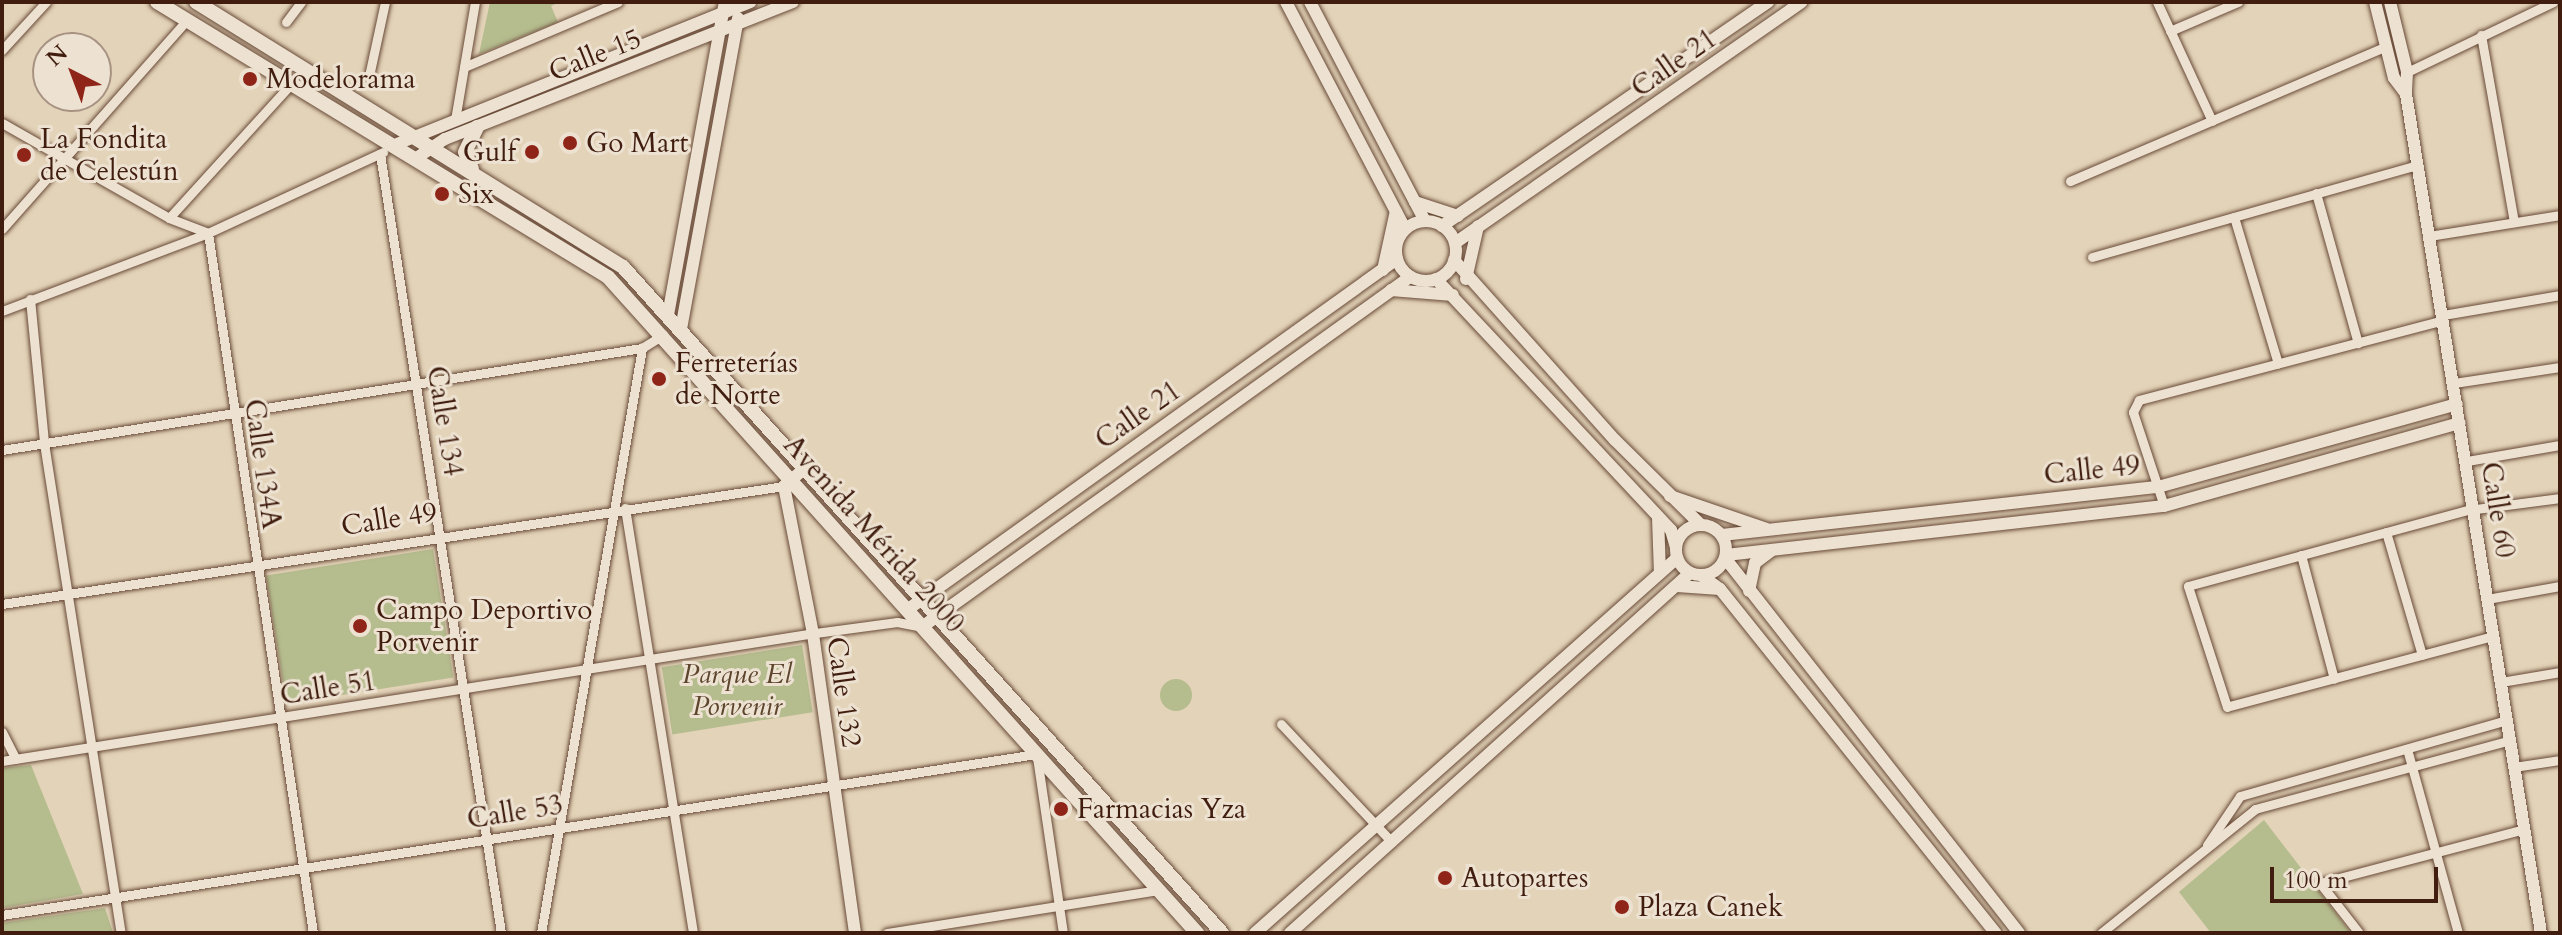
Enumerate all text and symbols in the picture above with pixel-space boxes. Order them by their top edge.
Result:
street label: Calle 15 [544,21,646,89]
street label: Calle 21 [1625,22,1723,104]
north arrow [32,32,112,112]
text: N [40,38,74,73]
place label: Modelorama [266,62,415,96]
marker: Modelorama [241,70,259,88]
place label: La Fondita de Celestún [40,122,179,188]
place label: Go Mart [586,126,688,160]
marker: Go Mart [561,134,579,152]
place label: Gulf [463,135,516,169]
marker: Gulf [523,143,541,161]
marker: La Fondita de Celestún [15,146,33,164]
place label: Six [458,177,494,211]
marker: Six [433,185,451,203]
place label: Ferreterías de Norte [675,346,798,412]
street label: Calle 134 [420,364,470,478]
marker: Ferreterías de Norte [650,370,668,388]
street label: Calle 21 [1089,374,1187,456]
street label: Calle 134A [237,397,289,531]
street label: Avenida Mérida 2000 [776,428,972,640]
street label: Calle 49 [2042,448,2142,492]
street label: Calle 60 [2474,460,2522,560]
street label: Calle 49 [339,495,439,543]
place label: Campo Deportivo Porvenir [376,593,592,659]
marker: Campo Deportivo Porvenir [351,617,369,635]
street label: Calle 132 [820,635,868,749]
park label: Parque El Porvenir [682,657,792,723]
street label: Calle 51 [278,664,378,712]
street label: Calle 53 [465,788,565,836]
place label: Farmacias Yza [1077,792,1246,826]
marker: Farmacias Yza [1052,800,1070,818]
scale bar [2274,851,2442,901]
place label: Autopartes [1461,861,1588,895]
text: 100 m [2284,864,2348,897]
marker: Autopartes [1436,869,1454,887]
place label: Plaza Canek [1638,890,1783,924]
marker: Plaza Canek [1613,898,1631,916]

